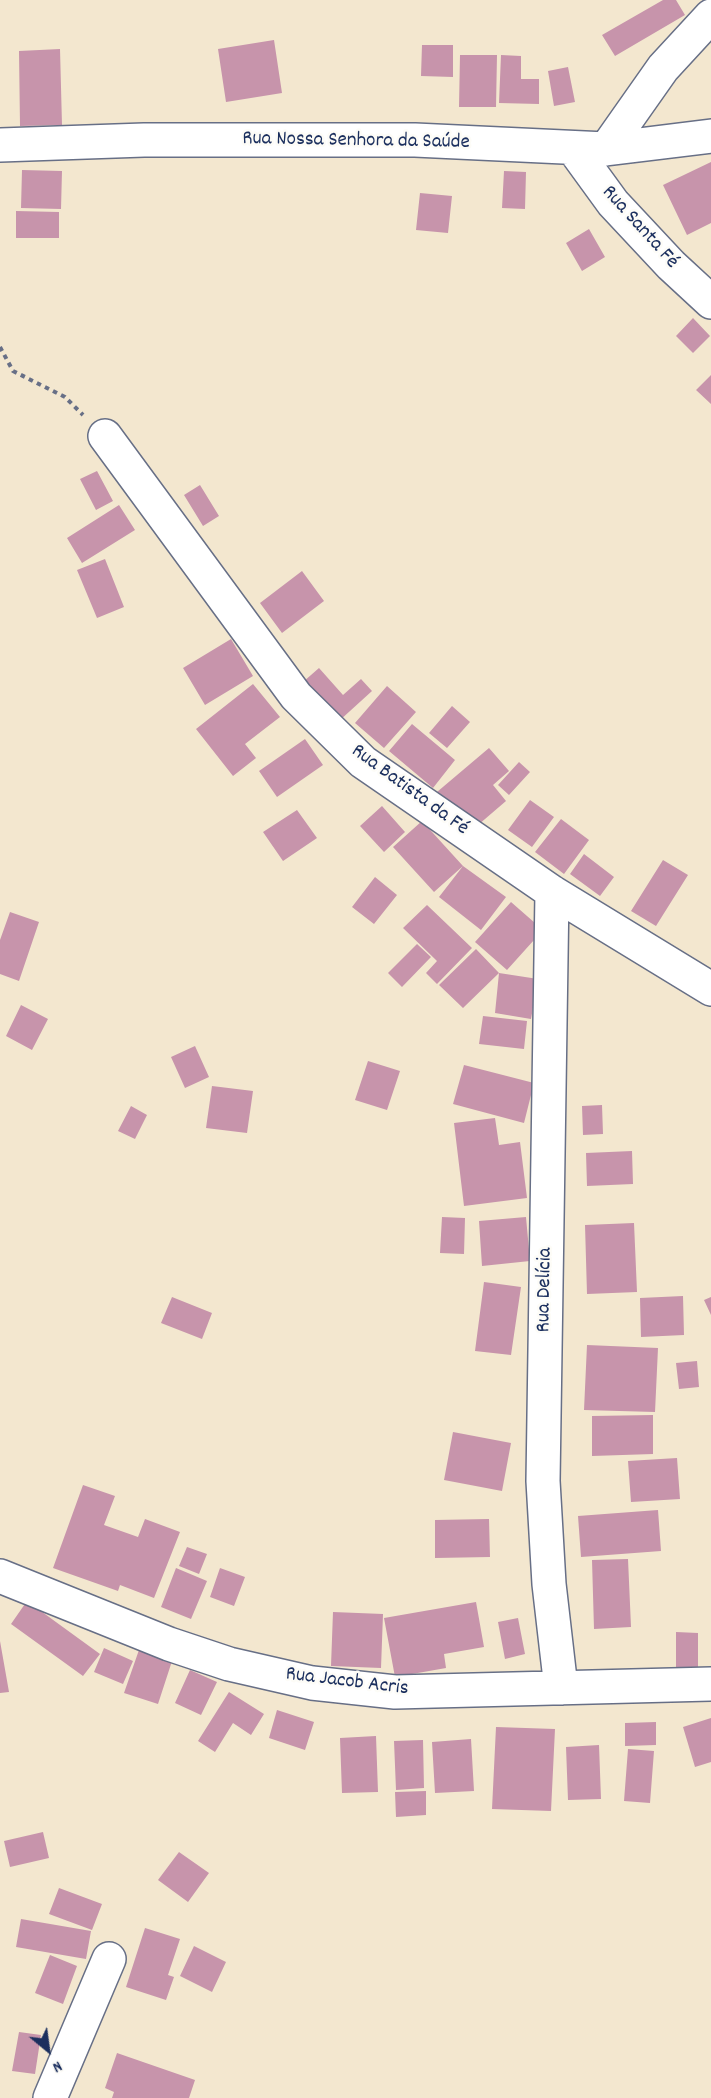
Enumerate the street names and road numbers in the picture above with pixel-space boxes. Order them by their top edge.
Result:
street label: Rua Nossa Senhora da Saúde [242,127,470,157]
street label: Rua Santa Fé [595,181,683,275]
street label: Rua Batista da Fé [345,740,473,842]
street label: Rua Delícia [533,1247,559,1333]
street label: Rua Jacob Acris [284,1663,410,1703]

